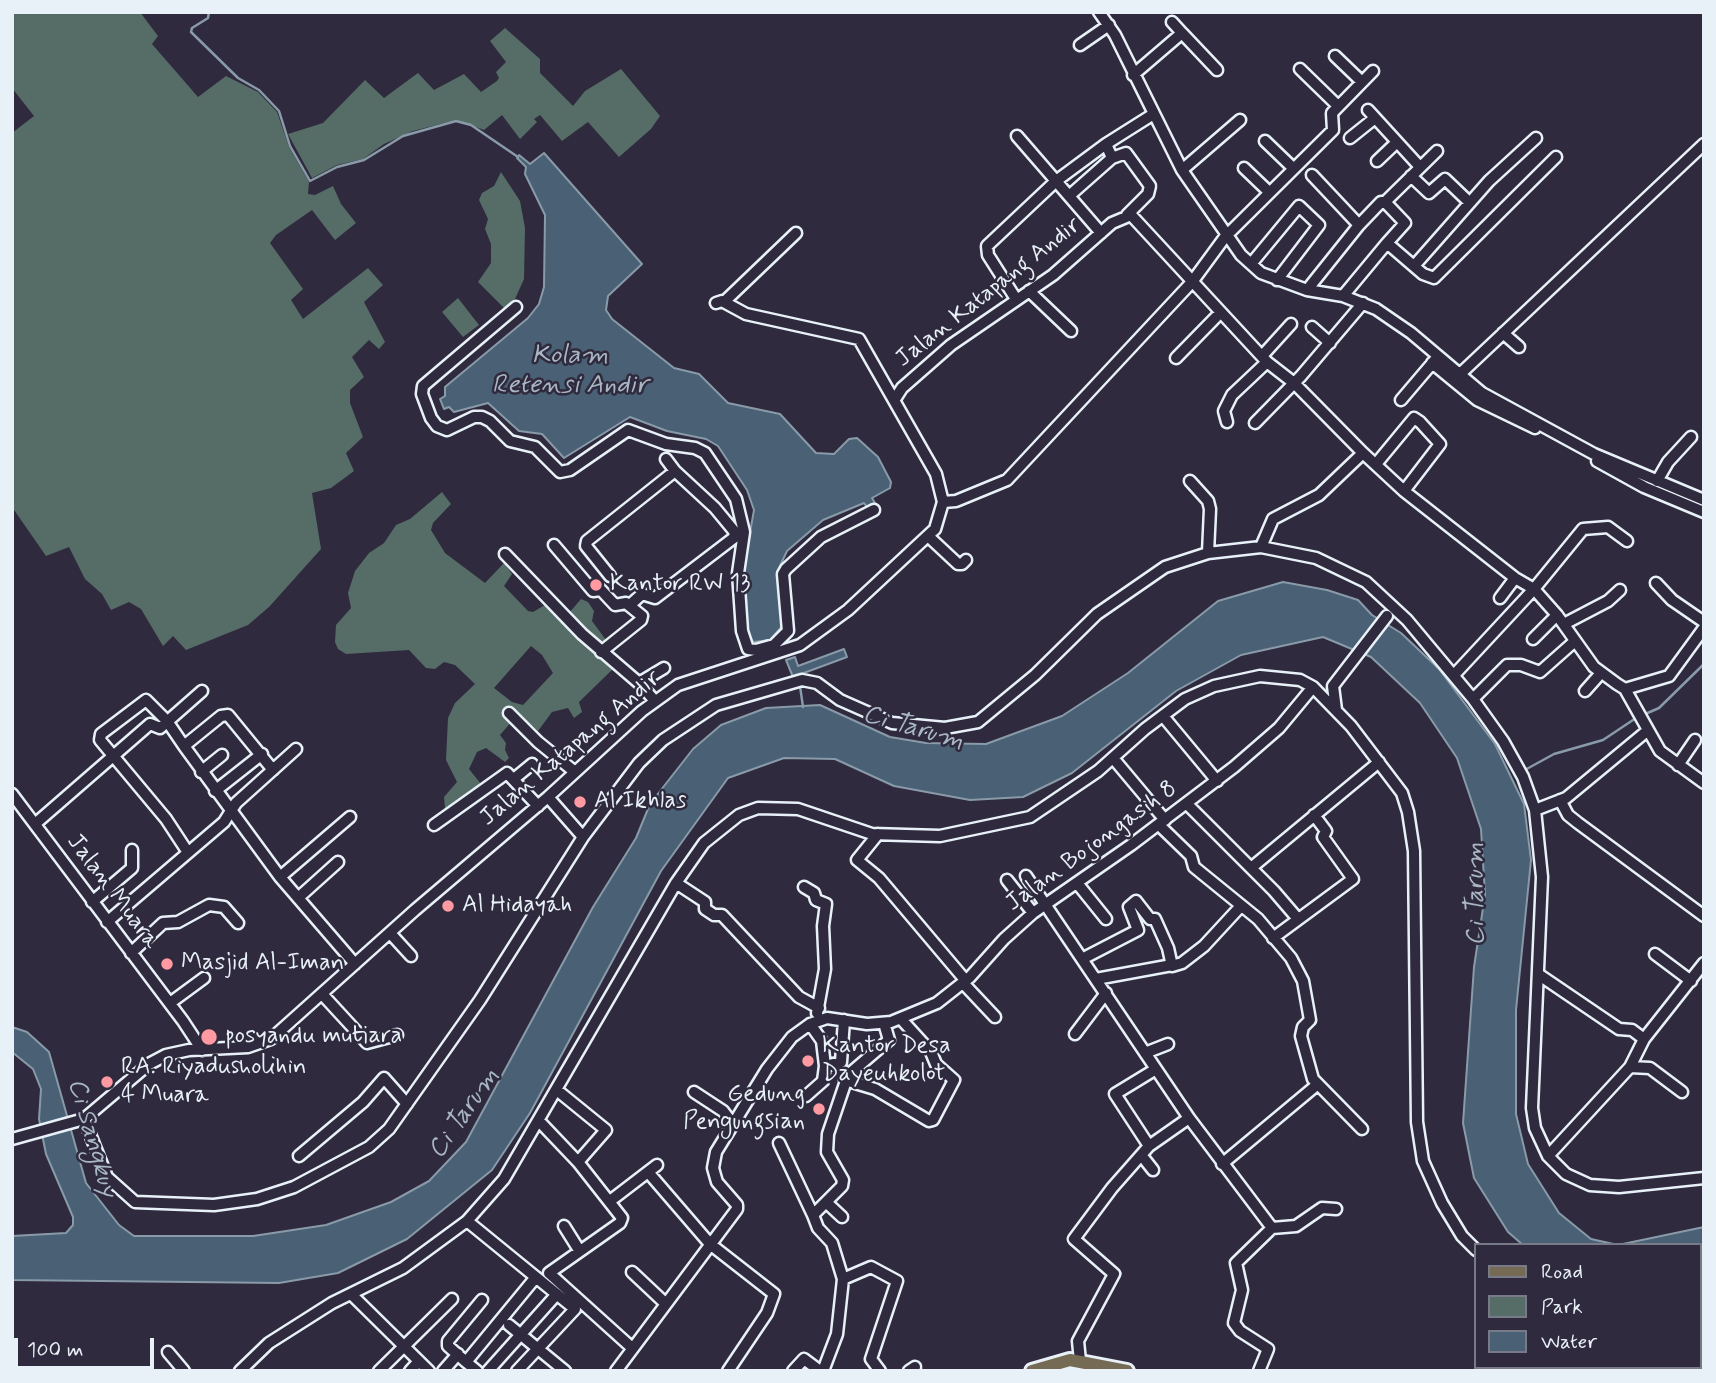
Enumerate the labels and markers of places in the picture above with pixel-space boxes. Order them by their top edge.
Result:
place label: Kantor RW 13 [610,571,750,599]
marker: Kantor RW 13 [588,577,604,593]
place label: Al Ikhlas [594,788,687,816]
marker: Al Ikhlas [572,794,588,810]
place label: Al Hidayah [462,892,572,920]
marker: Al Hidayah [440,898,456,914]
place label: Masjid Al-Iman [181,950,344,978]
marker: Masjid Al-Iman [159,956,175,972]
place label: posyandu mutiara [225,1023,402,1051]
marker: posyandu mutiara [199,1027,219,1047]
place label: Kantor Desa Dayeuhkolot [822,1033,951,1089]
marker: Kantor Desa Dayeuhkolot [800,1053,816,1069]
place label: RA. Riyadusholihin 4 Muara [121,1054,306,1110]
marker: RA. Riyadusholihin 4 Muara [99,1074,115,1090]
place label: Gedung Pengungsian [683,1081,805,1137]
marker: Gedung Pengungsian [811,1101,827,1117]

